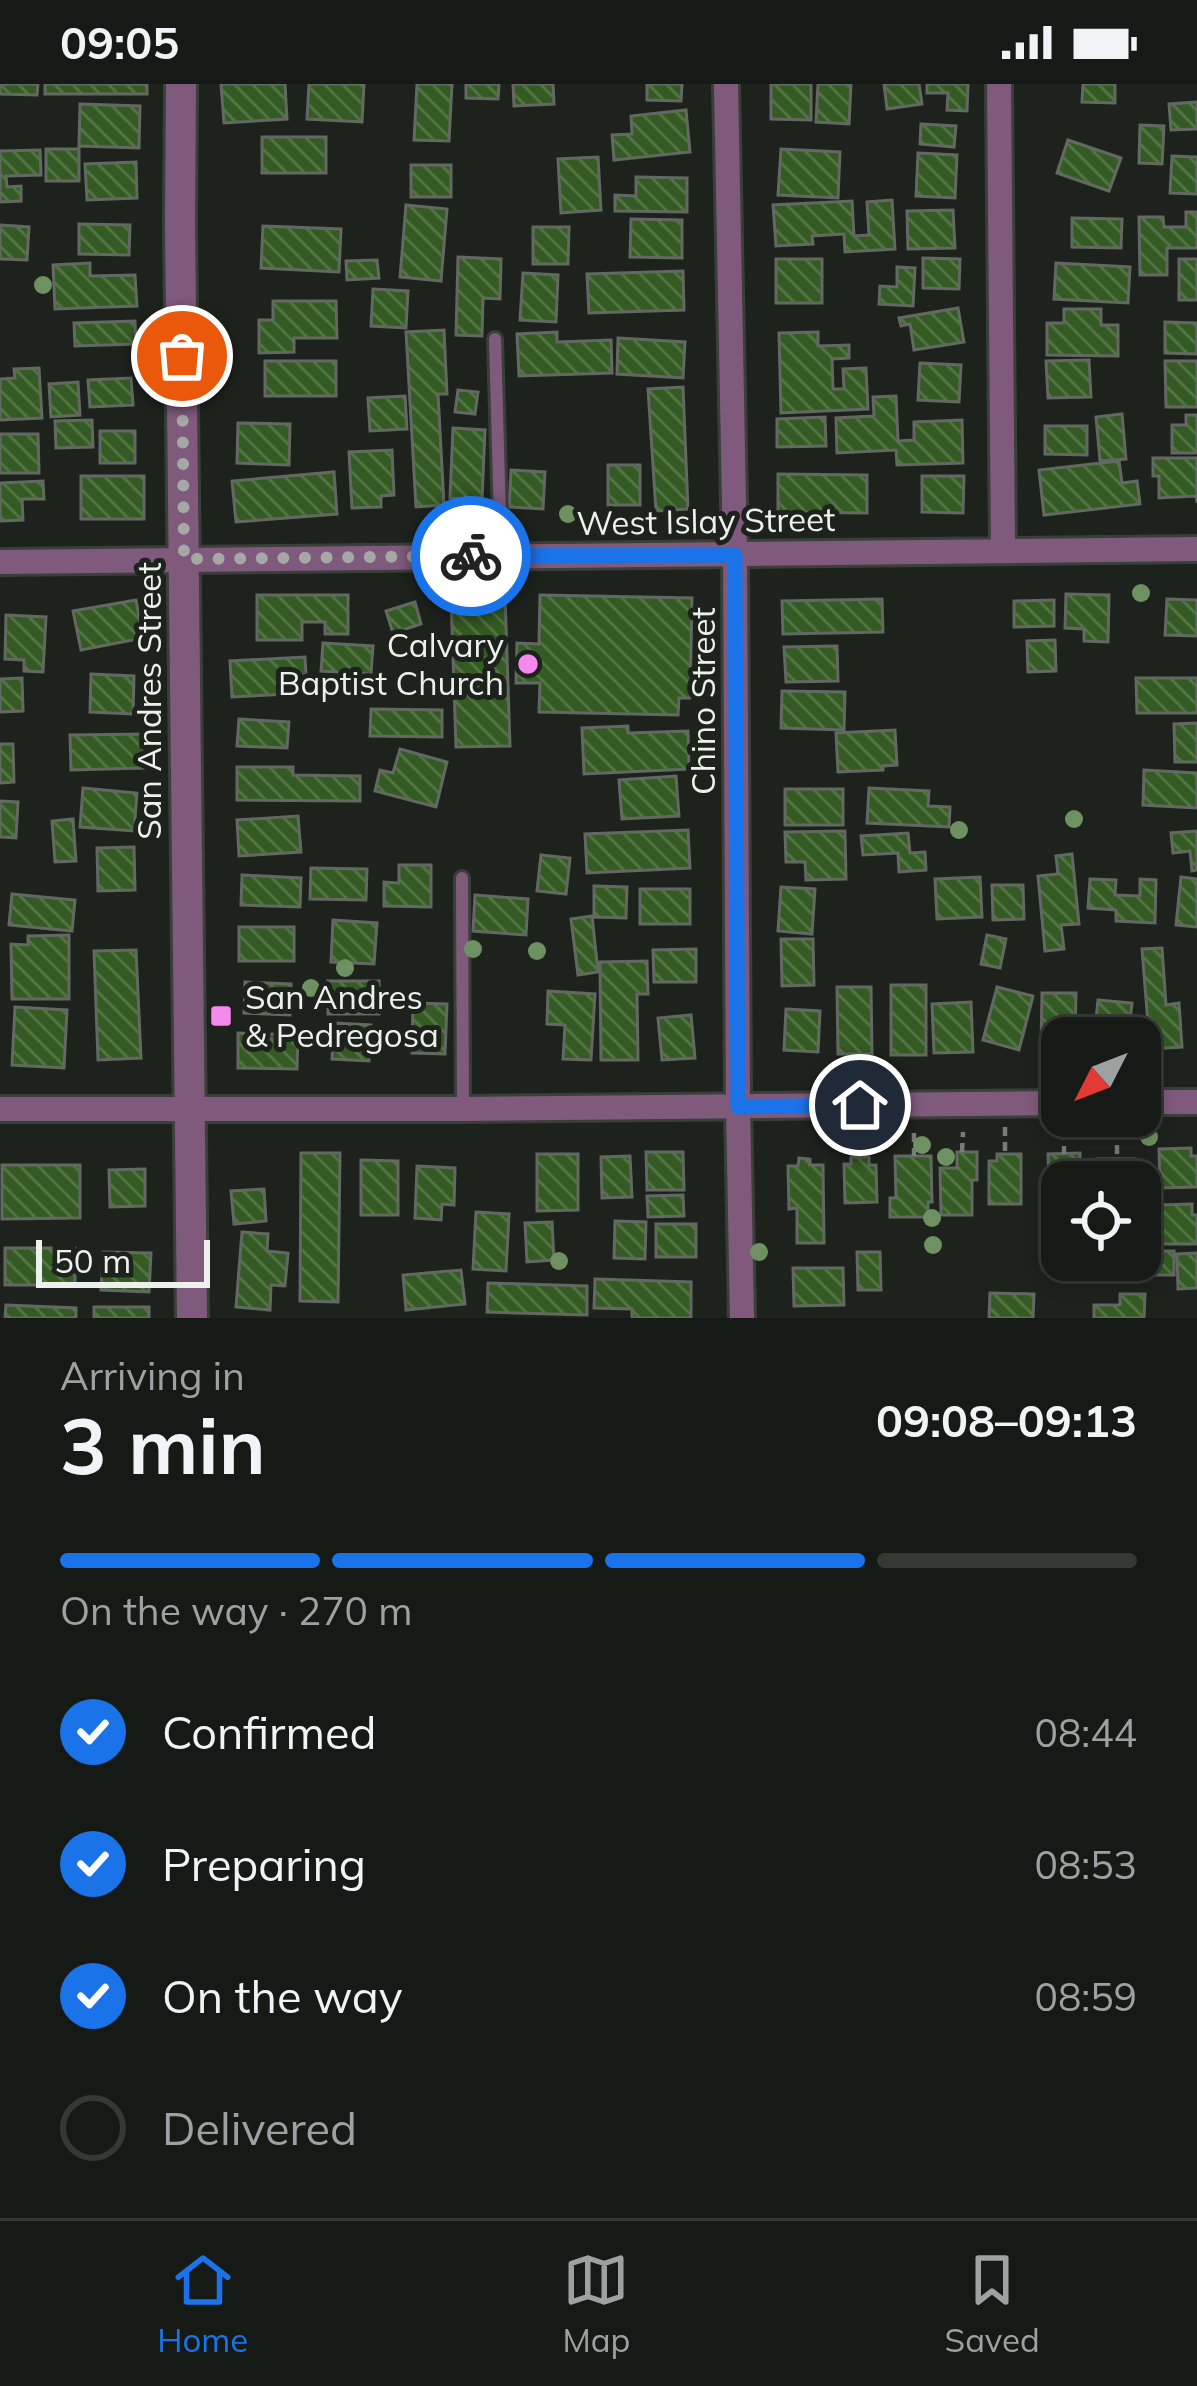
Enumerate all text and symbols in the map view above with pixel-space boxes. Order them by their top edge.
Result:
text: 09:05 [60,14,179,70]
pin [131,305,233,407]
icon: bag [149,323,215,389]
courier [411,496,531,616]
street label: West Islay Street [576,498,836,543]
icon: bike [438,523,504,589]
street label: San Andres Street [128,562,169,840]
street label: Chino Street [682,607,723,795]
place label: Calvary Baptist Church [278,624,504,703]
marker: Calvary Baptist Church [515,651,541,677]
place label: San Andres & Pedregosa [245,976,439,1055]
marker: San Andres & Pedregosa [208,1003,234,1029]
north arrow [1041,1017,1161,1137]
map controls [1041,1017,1161,1281]
pin [809,1054,911,1156]
icon: home [827,1072,893,1138]
button: locate [1041,1161,1161,1281]
scale bar [36,1234,210,1287]
text: 50 m [54,1240,131,1281]
text: Arriving in [60,1351,245,1400]
text: 09:08–09:13 [876,1392,1137,1448]
text: 3 min [60,1396,266,1494]
text: On the way · 270 m [60,1586,412,1635]
icon: check [60,1699,126,1765]
text: Confirmed [162,1704,376,1760]
text: 08:44 [1035,1708,1137,1757]
icon: check [60,1831,126,1897]
text: Preparing [162,1836,366,1892]
text: 08:53 [1035,1840,1137,1889]
icon: check [60,1963,126,2029]
text: On the way [162,1968,403,2024]
text: 08:59 [1035,1972,1137,2021]
text: Delivered [162,2100,357,2156]
tab: Home [157,2247,248,2360]
tab: Map [562,2247,630,2360]
tab: Saved [945,2247,1040,2360]

